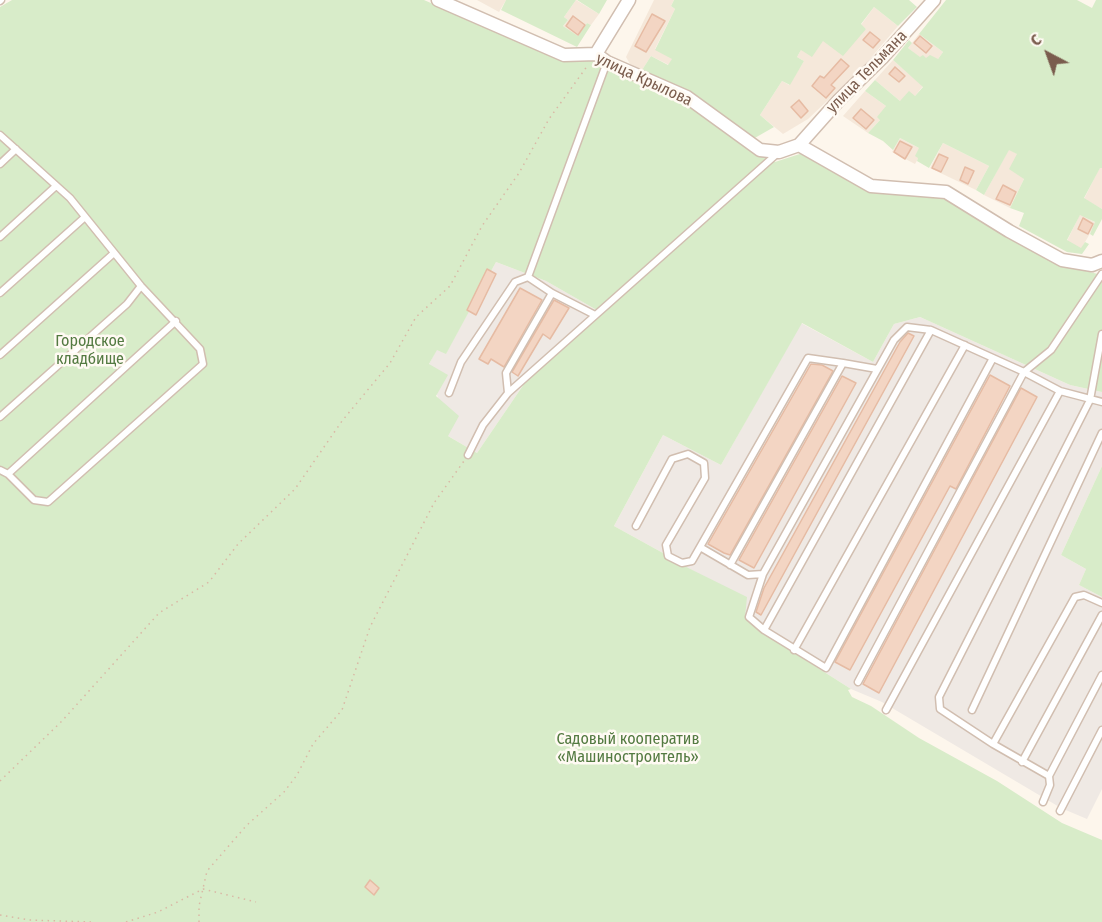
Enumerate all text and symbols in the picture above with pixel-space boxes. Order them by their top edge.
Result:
north arrow [1018,24,1078,84]
street label: улица Тельмана [823,27,911,117]
text: С [1026,30,1045,50]
street label: улица Крылова [593,49,695,111]
park label: Городское кладбище [55,332,125,370]
park label: Садовый кооператив «Машиностроитель» [557,730,699,768]

